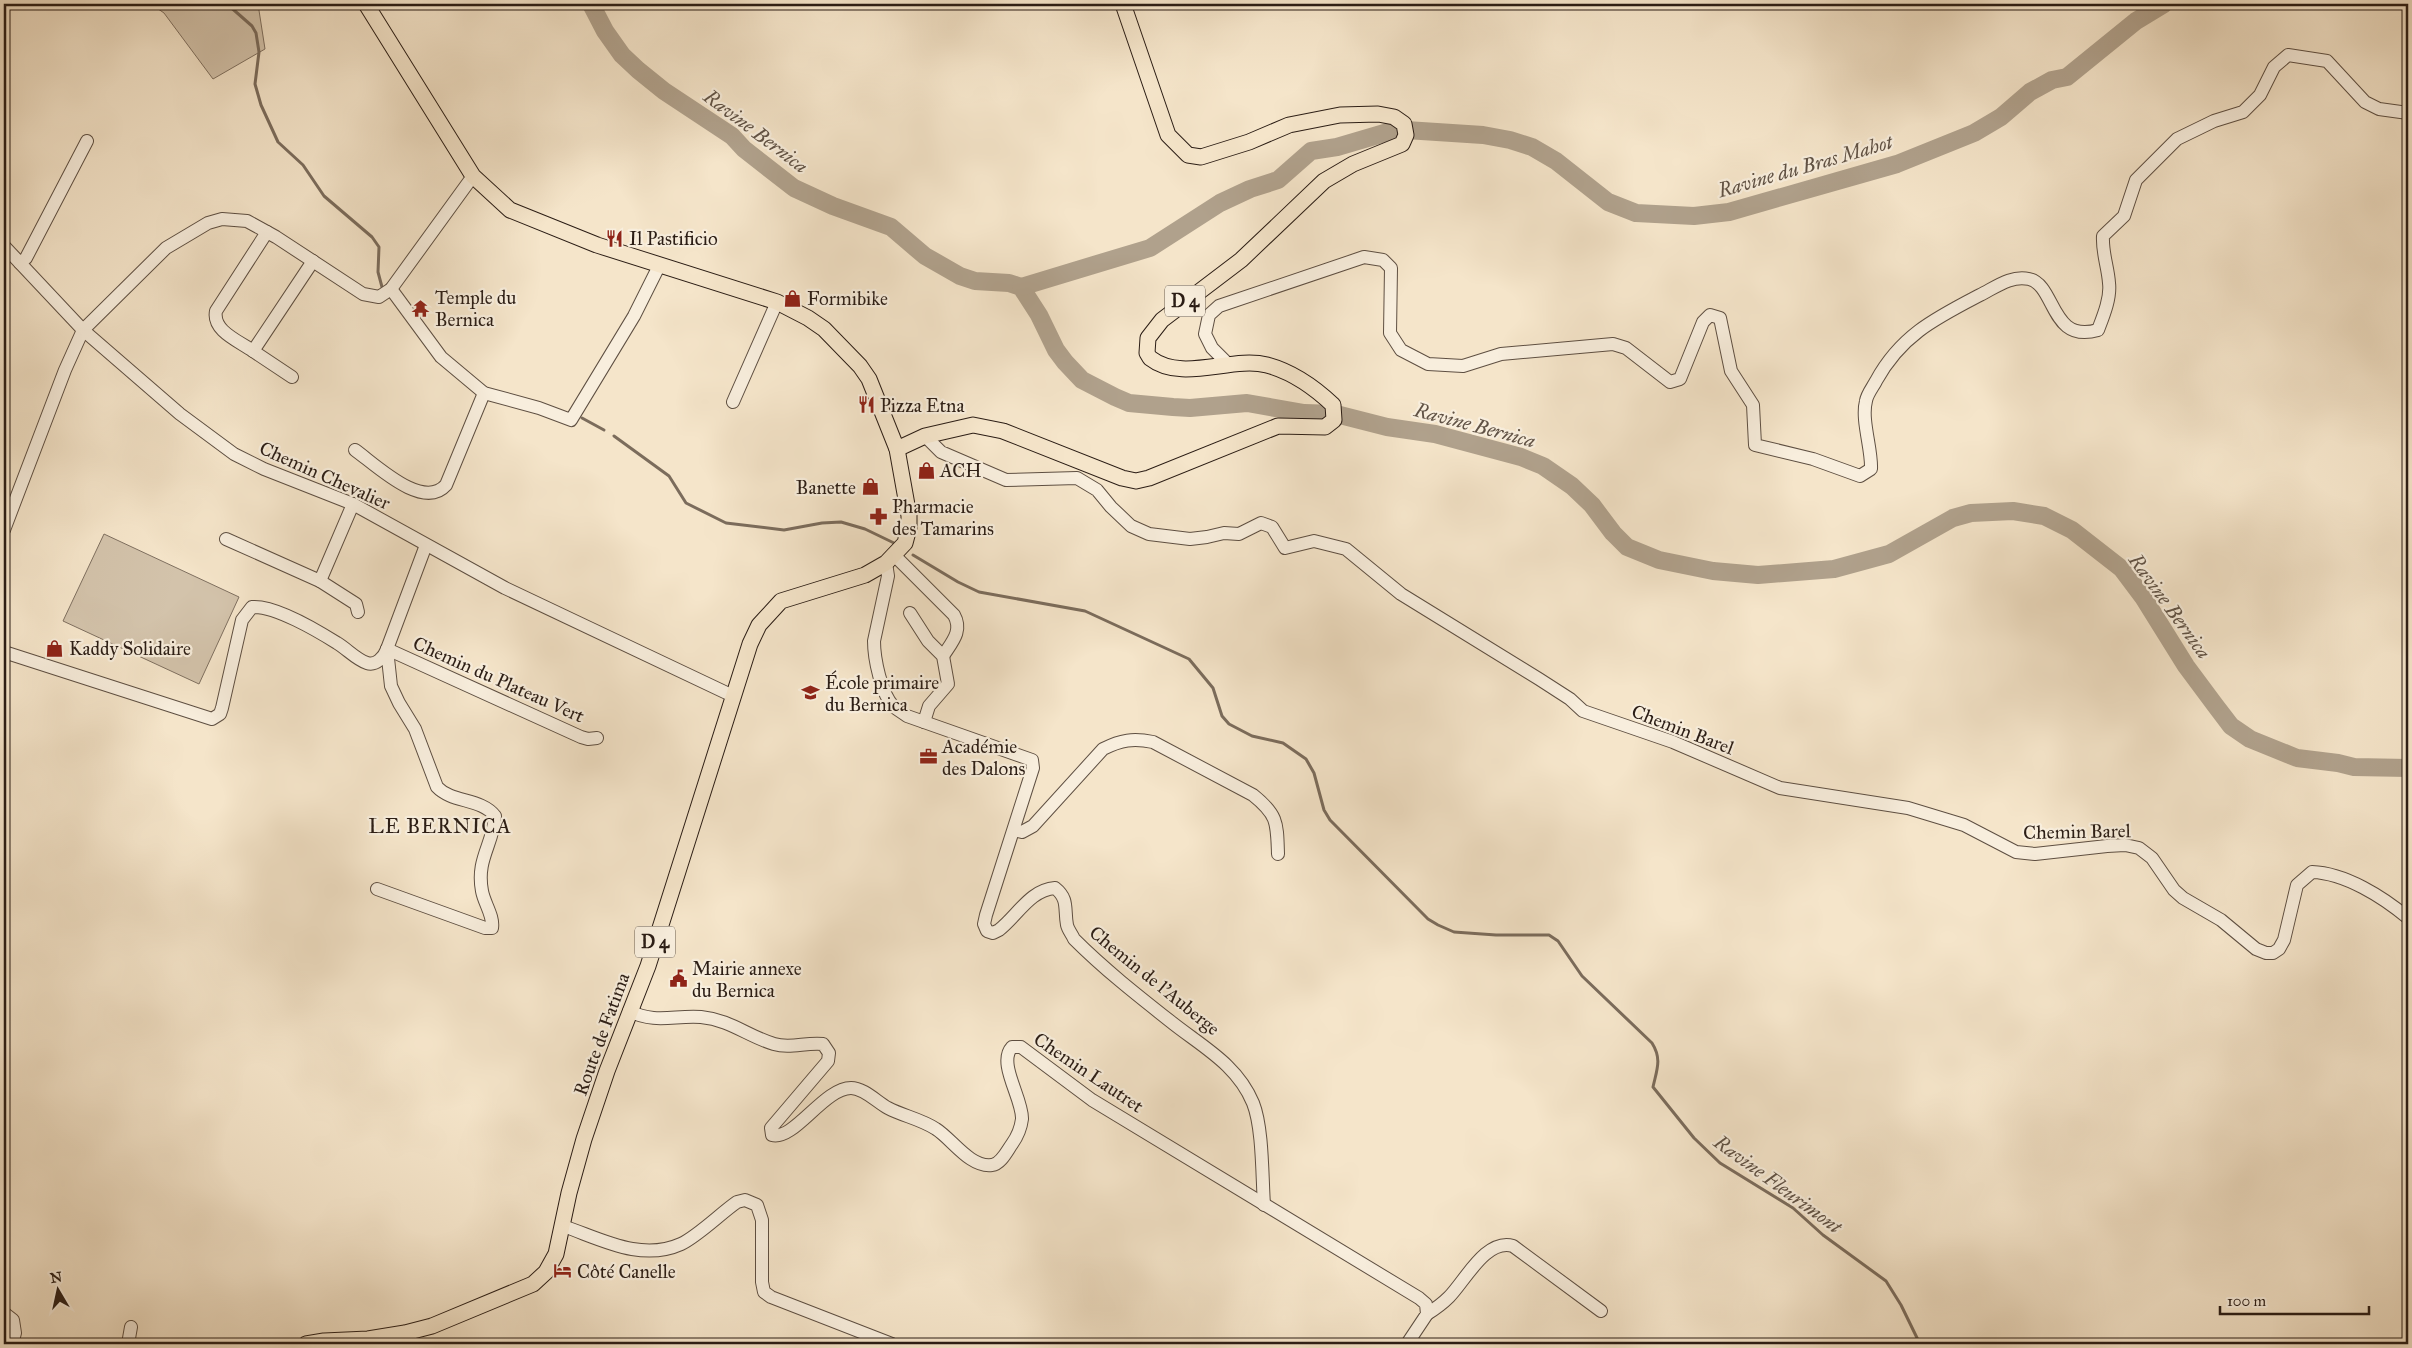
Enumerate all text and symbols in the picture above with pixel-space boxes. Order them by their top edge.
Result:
water label: Ravine Bernica [698,83,813,178]
water label: Ravine du Bras Mahot [1714,129,1897,203]
place label: Il Pastificio [629,227,718,250]
restaurant icon: Il Pastificio [605,228,625,248]
place label: Temple du Bernica [435,286,517,331]
road number: D 4 [1165,286,1205,316]
place label: Formibike [807,287,888,310]
shop icon: Formibike [783,288,803,308]
temple icon: Temple du Bernica [411,298,431,318]
place label: Pizza Etna [880,394,965,417]
restaurant icon: Pizza Etna [856,395,876,415]
water label: Ravine Bernica [1411,397,1538,453]
street label: Chemin Chevalier [256,436,395,515]
place label: ACH [939,459,982,482]
shop icon: ACH [916,460,936,480]
place label: Banette [796,476,856,499]
shop icon: Banette [860,477,880,497]
place label: Pharmacie des Tamarins [892,495,994,540]
pharmacy icon: Pharmacie des Tamarins [868,507,888,527]
water label: Ravine Bernica [2123,548,2216,663]
street label: Chemin du Plateau Vert [410,631,588,728]
place label: Kaddy Solidaire [69,637,191,660]
shop icon: Kaddy Solidaire [45,638,65,658]
place label: École primaire du Bernica [825,670,939,716]
school or university icon: École primaire du Bernica [801,683,821,703]
street label: Chemin Barel [1628,699,1738,760]
place label: Académie des Dalons [941,735,1026,780]
office icon: Académie des Dalons [918,747,938,767]
district label: LE BERNICA [368,813,512,839]
street label: Chemin Barel [2023,819,2132,844]
street label: Chemin de l'Auberge [1084,921,1225,1041]
road number: D 4 [635,926,675,958]
place label: Mairie annexe du Bernica [692,957,802,1002]
street label: Route de Fatima [569,969,635,1099]
public building icon: Mairie annexe du Bernica [668,969,688,989]
street label: Chemin Lautret [1029,1027,1148,1118]
water label: Ravine Fleurimont [1709,1129,1848,1239]
place label: Côté Canelle [577,1260,676,1283]
hotel icon: Côté Canelle [553,1261,573,1281]
north arrow [32,1266,82,1316]
text: N [49,1268,63,1287]
scale bar [2220,1283,2368,1315]
text: 100 m [2227,1292,2267,1310]

